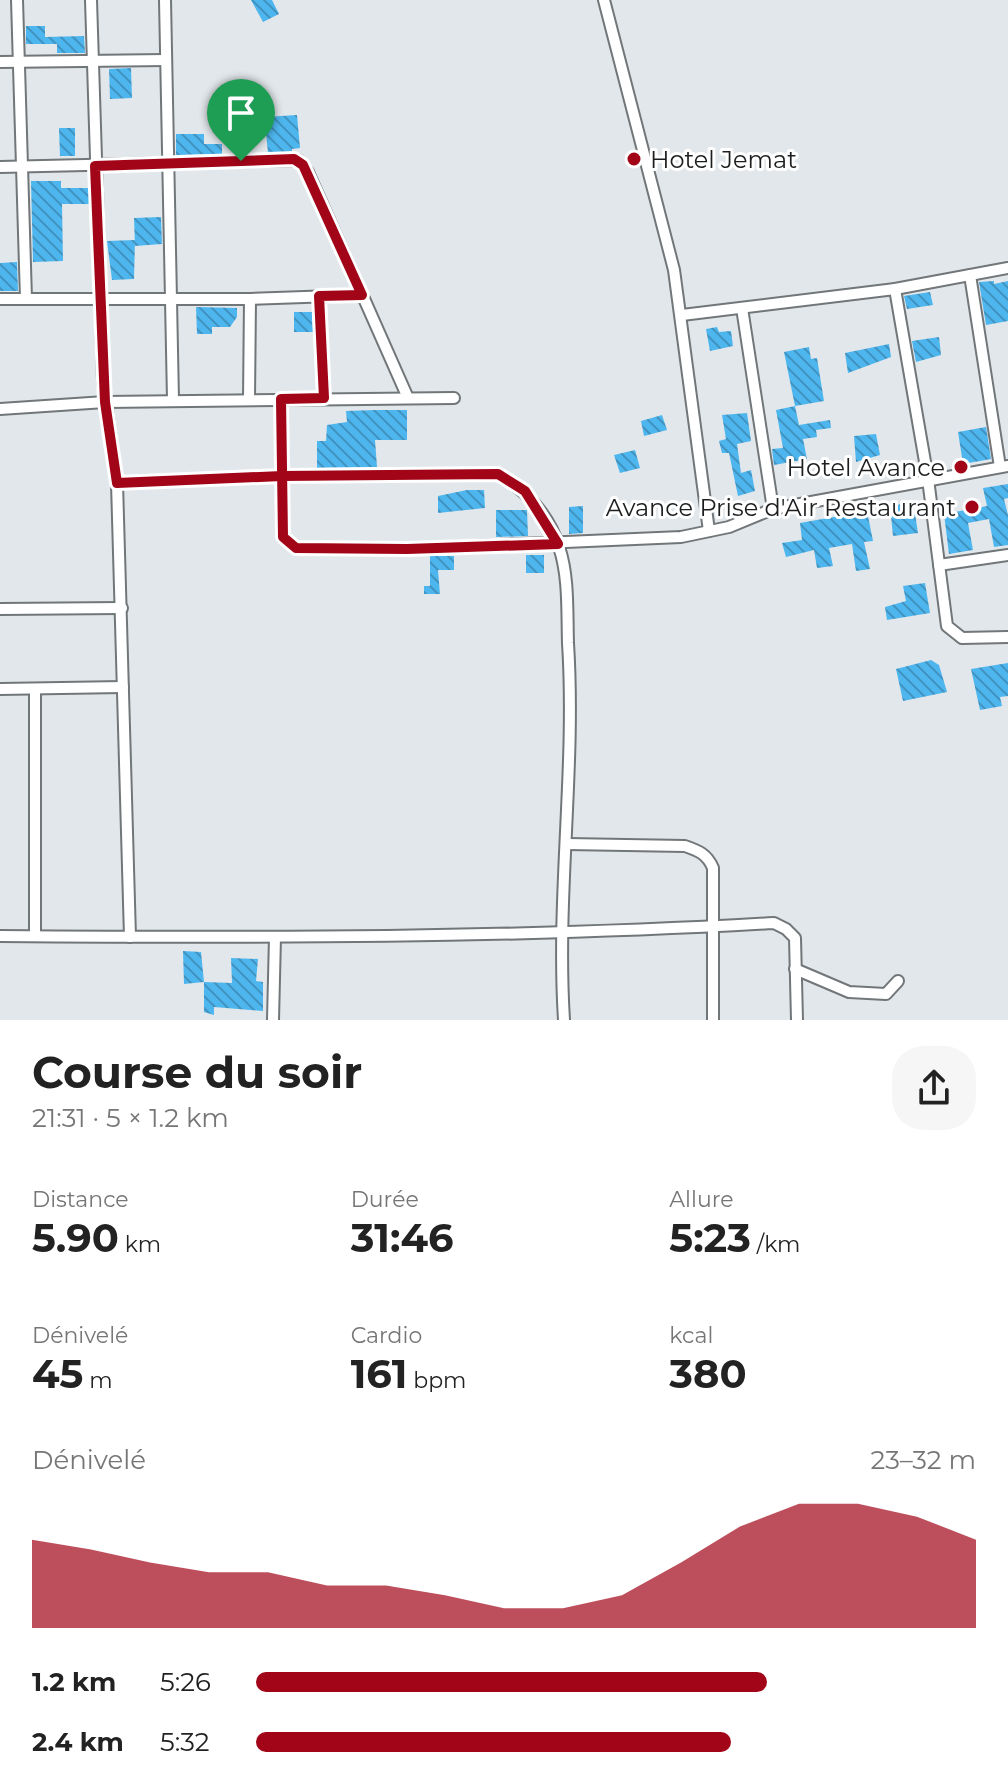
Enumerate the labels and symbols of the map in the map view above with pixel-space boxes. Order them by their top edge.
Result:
pin [207,79,275,161]
place label: Hotel Jemat [650,145,797,174]
marker: Hotel Jemat [625,150,643,168]
place label: Hotel Avance [787,453,945,482]
marker: Hotel Avance [952,458,970,476]
place label: Avance Prise d'Air Restaurant [606,493,956,522]
marker: Avance Prise d'Air Restaurant [963,498,981,516]

